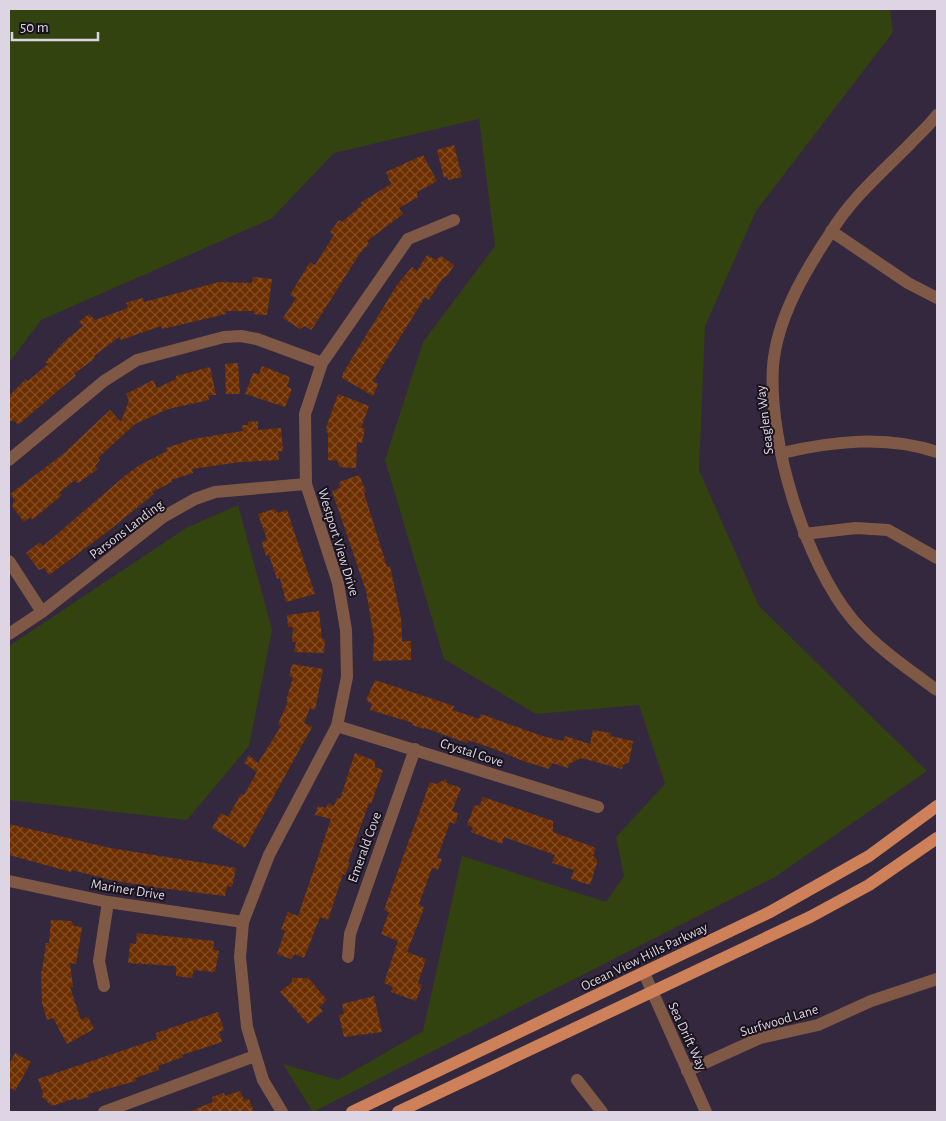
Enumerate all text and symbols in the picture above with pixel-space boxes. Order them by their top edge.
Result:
scale bar [12,10,99,42]
text: 50 m [20,20,49,35]
street label: Seaglen Way [754,385,776,455]
street label: Westport View Drive [315,487,361,598]
street label: Parsons Landing [87,497,166,562]
street label: Crystal Cove [438,736,505,770]
street label: Emerald Cove [346,810,384,885]
street label: Mariner Drive [90,877,166,903]
street label: Ocean View Hills Parkway [579,920,710,994]
street label: Sea Drift Way [665,1000,709,1073]
street label: Surfwood Lane [739,1002,820,1039]

